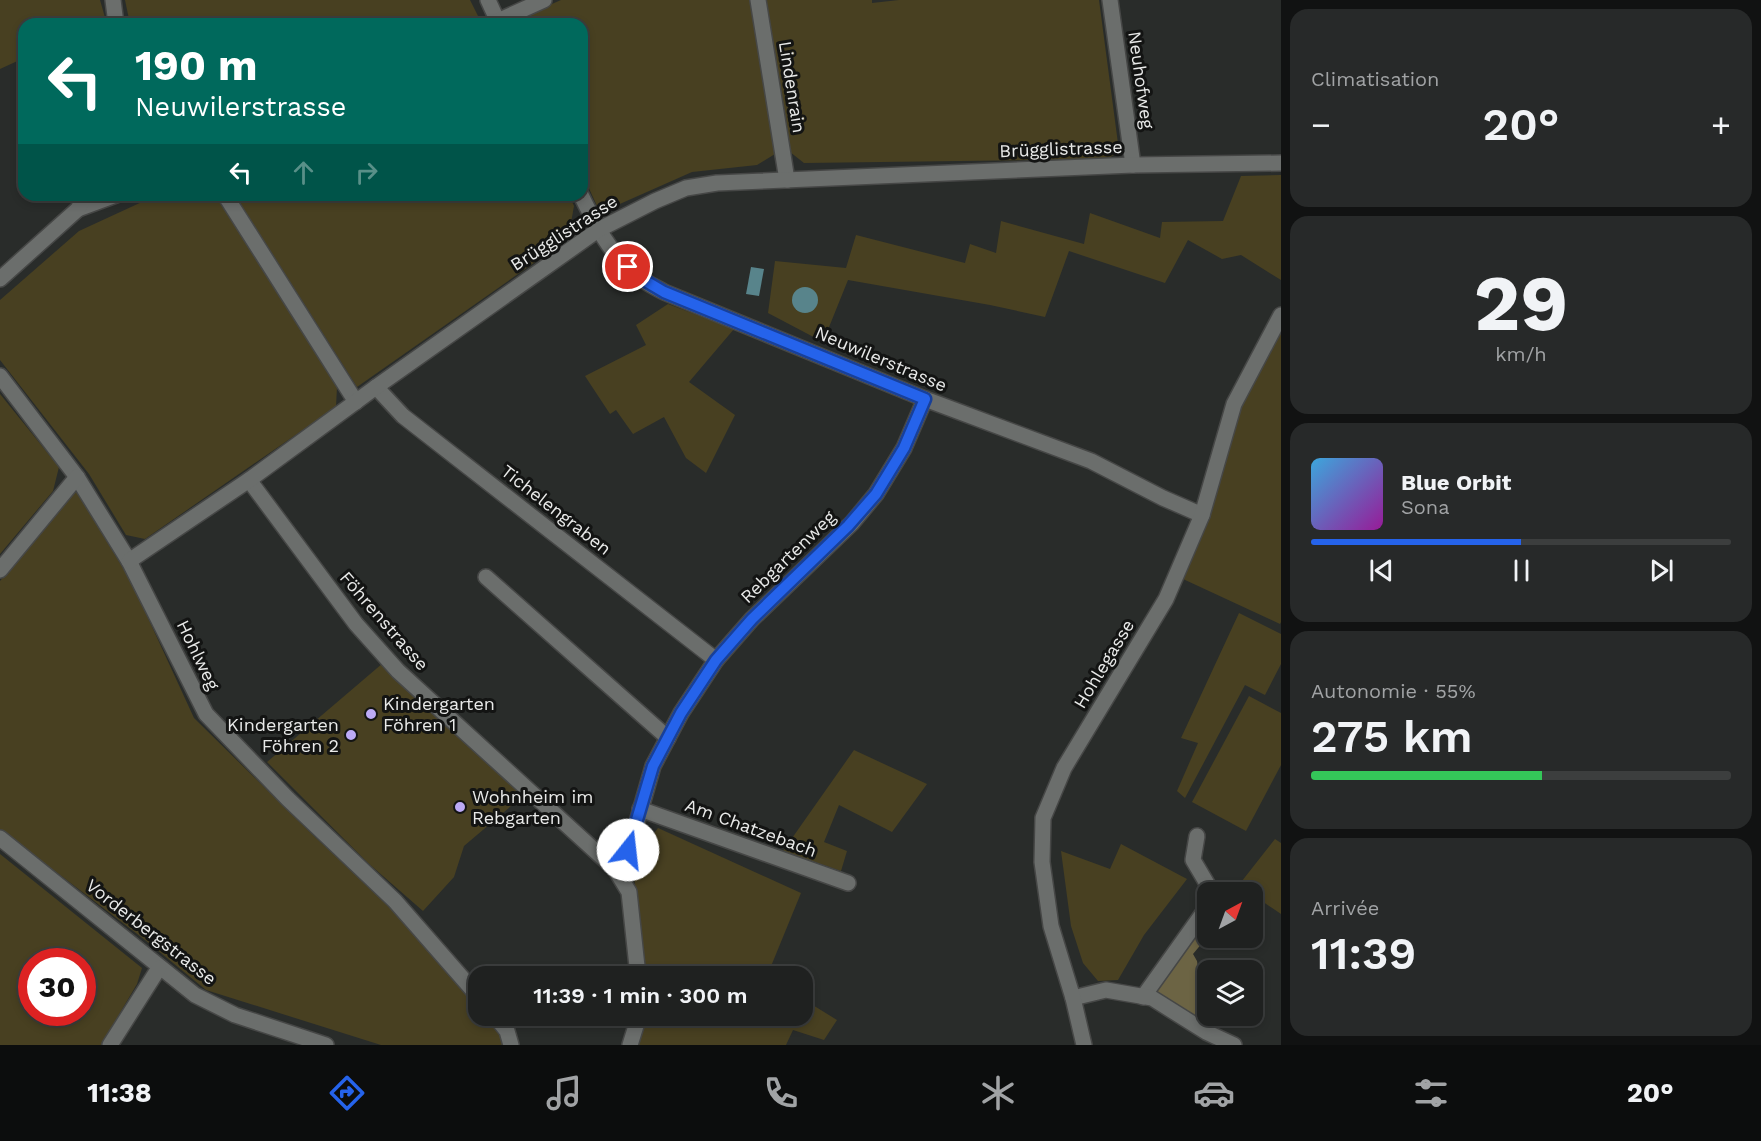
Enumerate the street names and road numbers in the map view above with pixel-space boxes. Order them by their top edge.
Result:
street label: Neuhofweg [1124,30,1159,130]
street label: Lindenrain [775,39,810,134]
street label: Brügglistrasse [999,136,1123,161]
street label: Brügglistrasse [506,190,621,275]
street label: Neuwilerstrasse [812,321,950,396]
street label: Tichelengraben [497,460,615,559]
street label: Rebgartenweg [736,506,840,607]
street label: Föhrenstrasse [336,567,433,674]
street label: Hohlegasse [1069,615,1138,712]
street label: Hohlweg [173,617,224,693]
street label: Am Chatzebach [682,794,820,861]
street label: Vorderbergstrasse [82,874,221,989]

